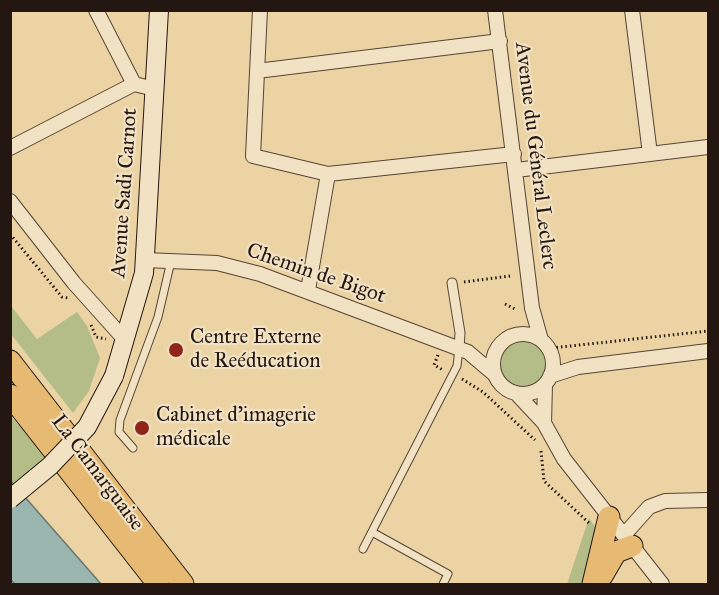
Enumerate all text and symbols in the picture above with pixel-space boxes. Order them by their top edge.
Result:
street label: Avenue du Général Leclerc [509,41,561,271]
street label: Avenue Sadi Carnot [107,107,143,279]
street label: Chemin de Bigot [243,238,389,310]
place label: Centre Externe de Reéducation [190,325,321,375]
marker: Centre Externe de Reéducation [167,341,185,359]
place label: Cabinet d'imagerie médicale [156,403,316,453]
street label: La Camarguaise [45,410,149,536]
marker: Cabinet d'imagerie médicale [133,419,151,437]

